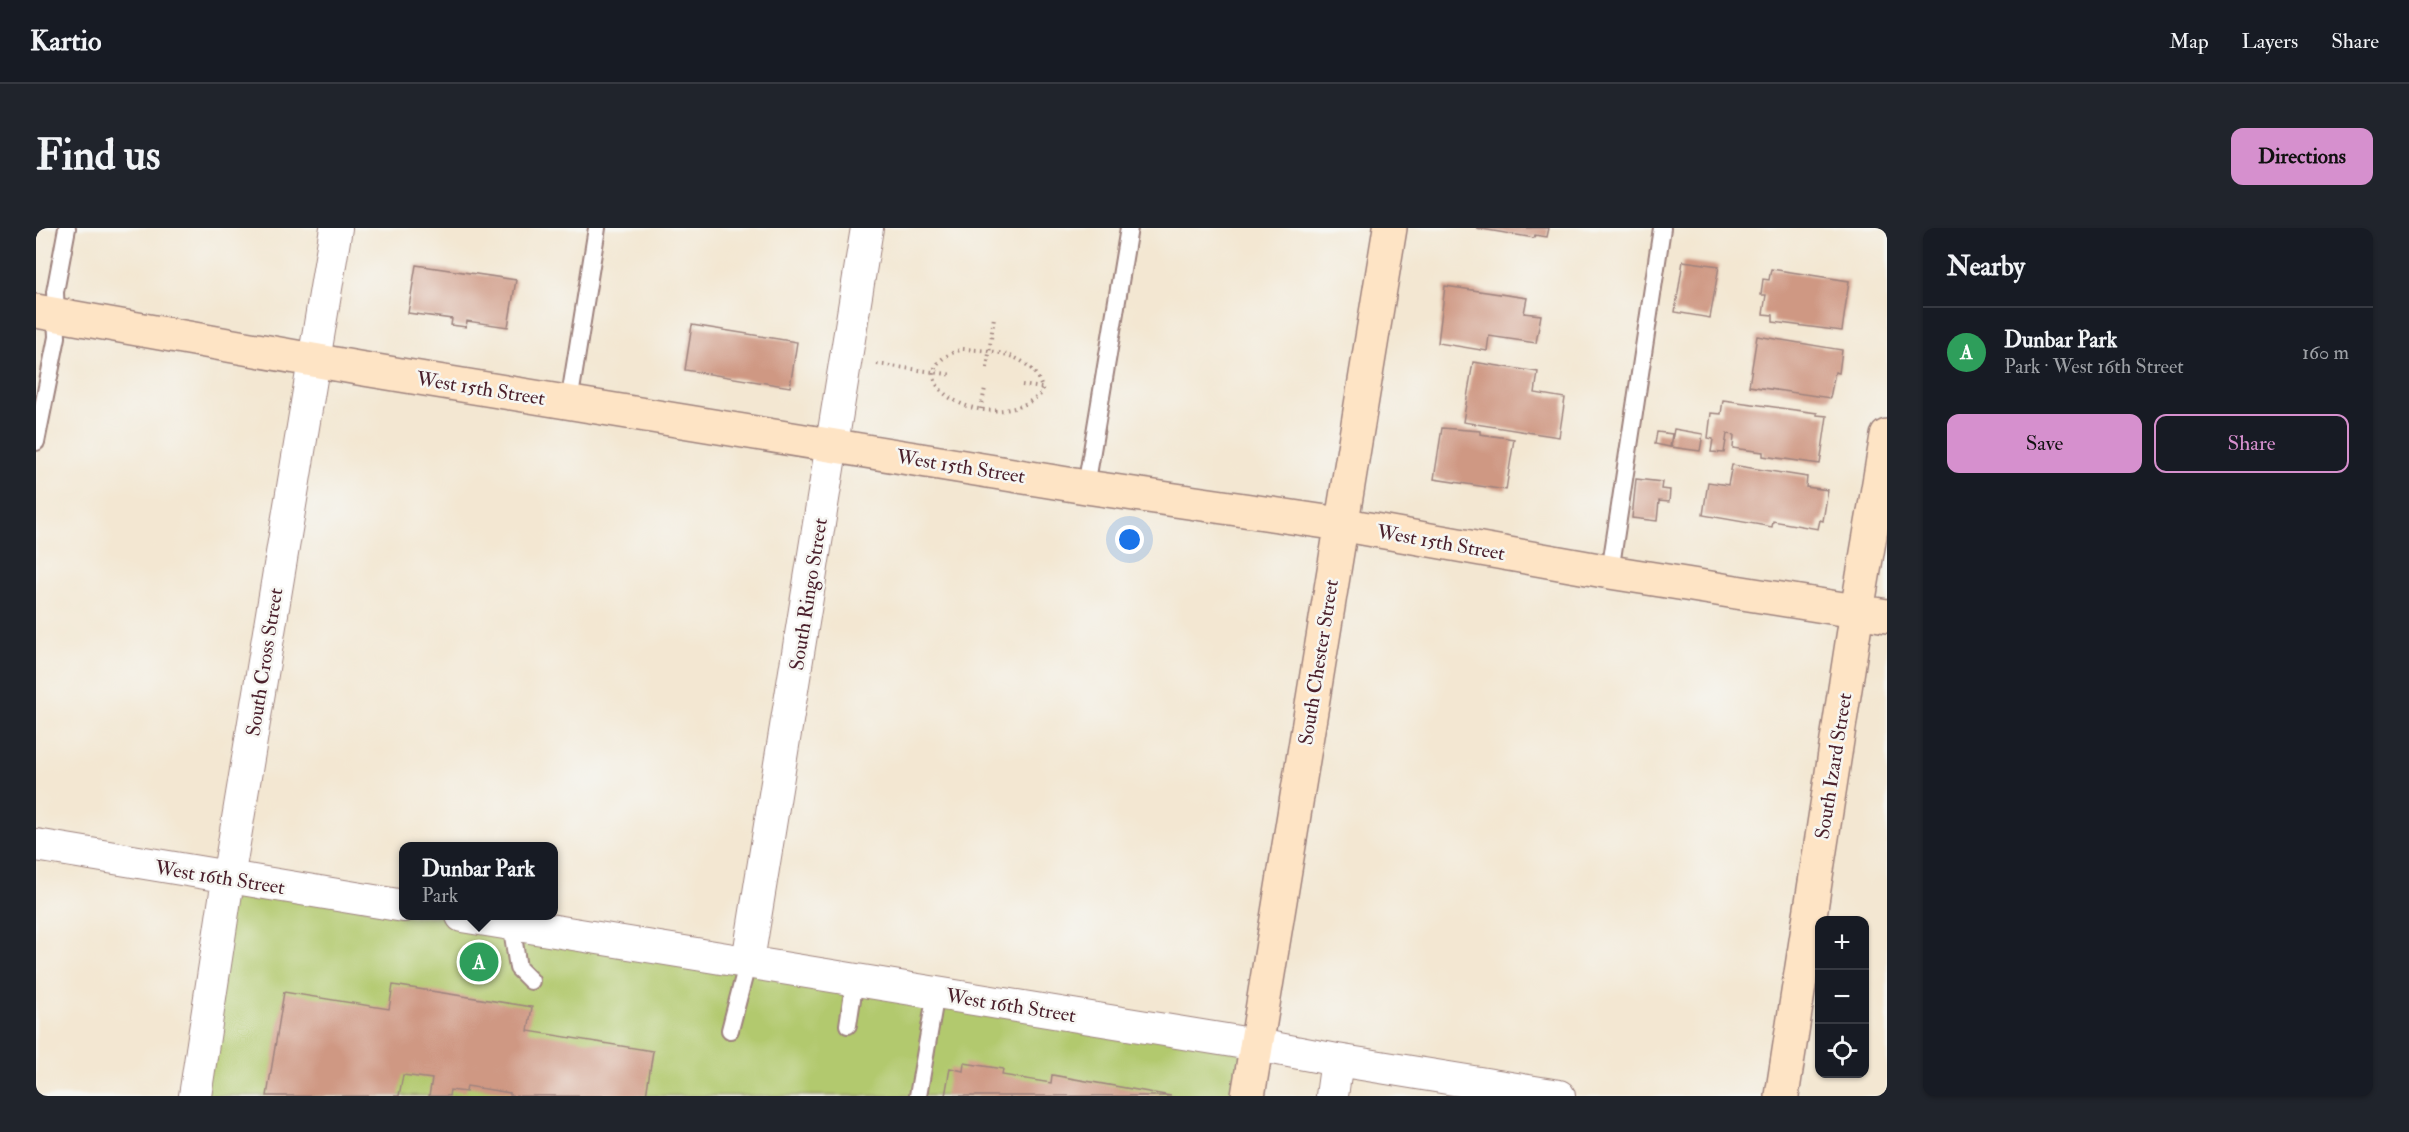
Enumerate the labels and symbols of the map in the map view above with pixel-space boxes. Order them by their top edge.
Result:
street label: West 15th Street [414,366,547,411]
street label: West 15th Street [894,444,1027,489]
street label: South Ringo Street [784,516,833,672]
street label: West 15th Street [1374,519,1507,566]
your location [1115,525,1144,554]
street label: South Chester Street [1293,577,1344,747]
street label: South Cross Street [240,586,289,738]
street label: South Izard Street [1810,691,1857,841]
street label: West 16th Street [152,855,287,900]
pin: A [460,940,498,984]
street label: West 16th Street [943,983,1078,1028]

